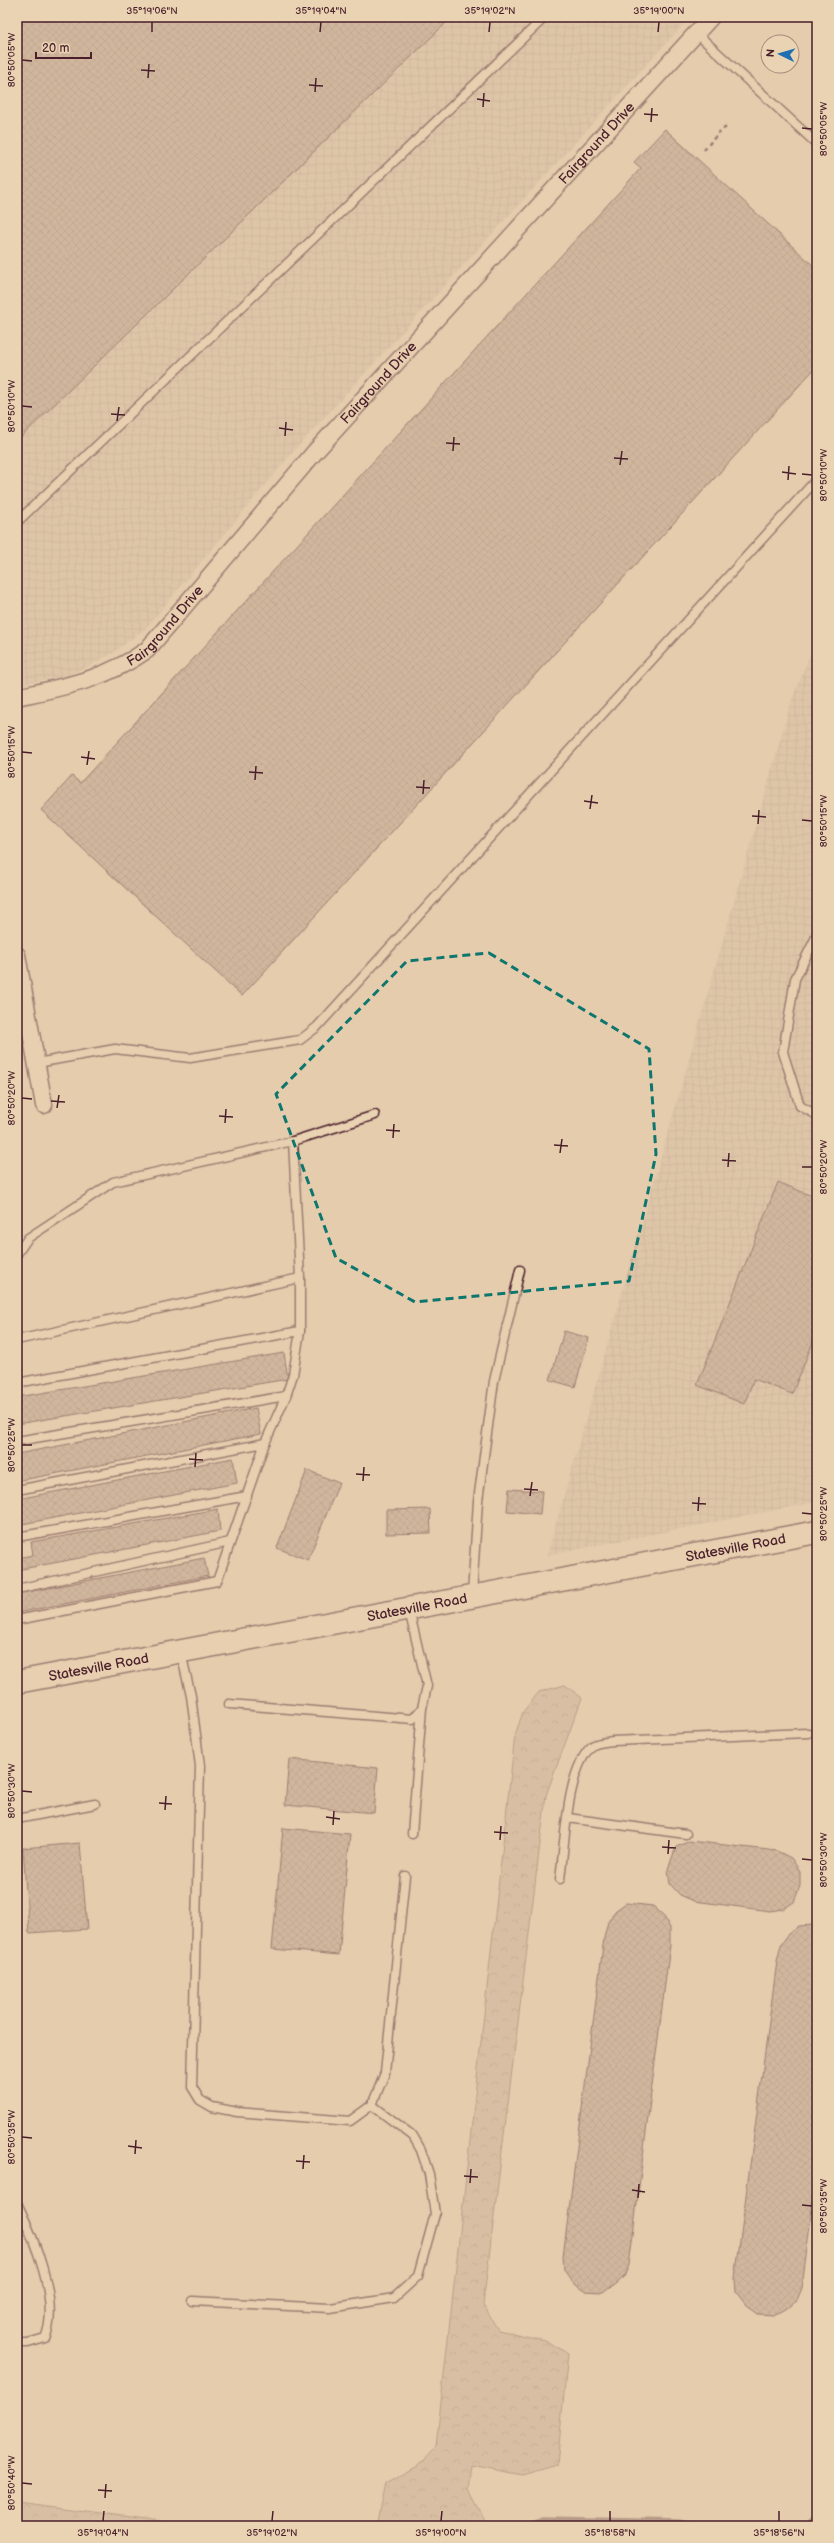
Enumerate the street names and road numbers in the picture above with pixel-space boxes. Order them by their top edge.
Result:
street label: Fairground Drive [555,99,638,188]
street label: Fairground Drive [337,338,420,427]
street label: Fairground Drive [124,582,207,670]
street label: Statesville Road [684,1530,787,1565]
street label: Statesville Road [366,1590,469,1625]
street label: Statesville Road [47,1649,150,1685]

